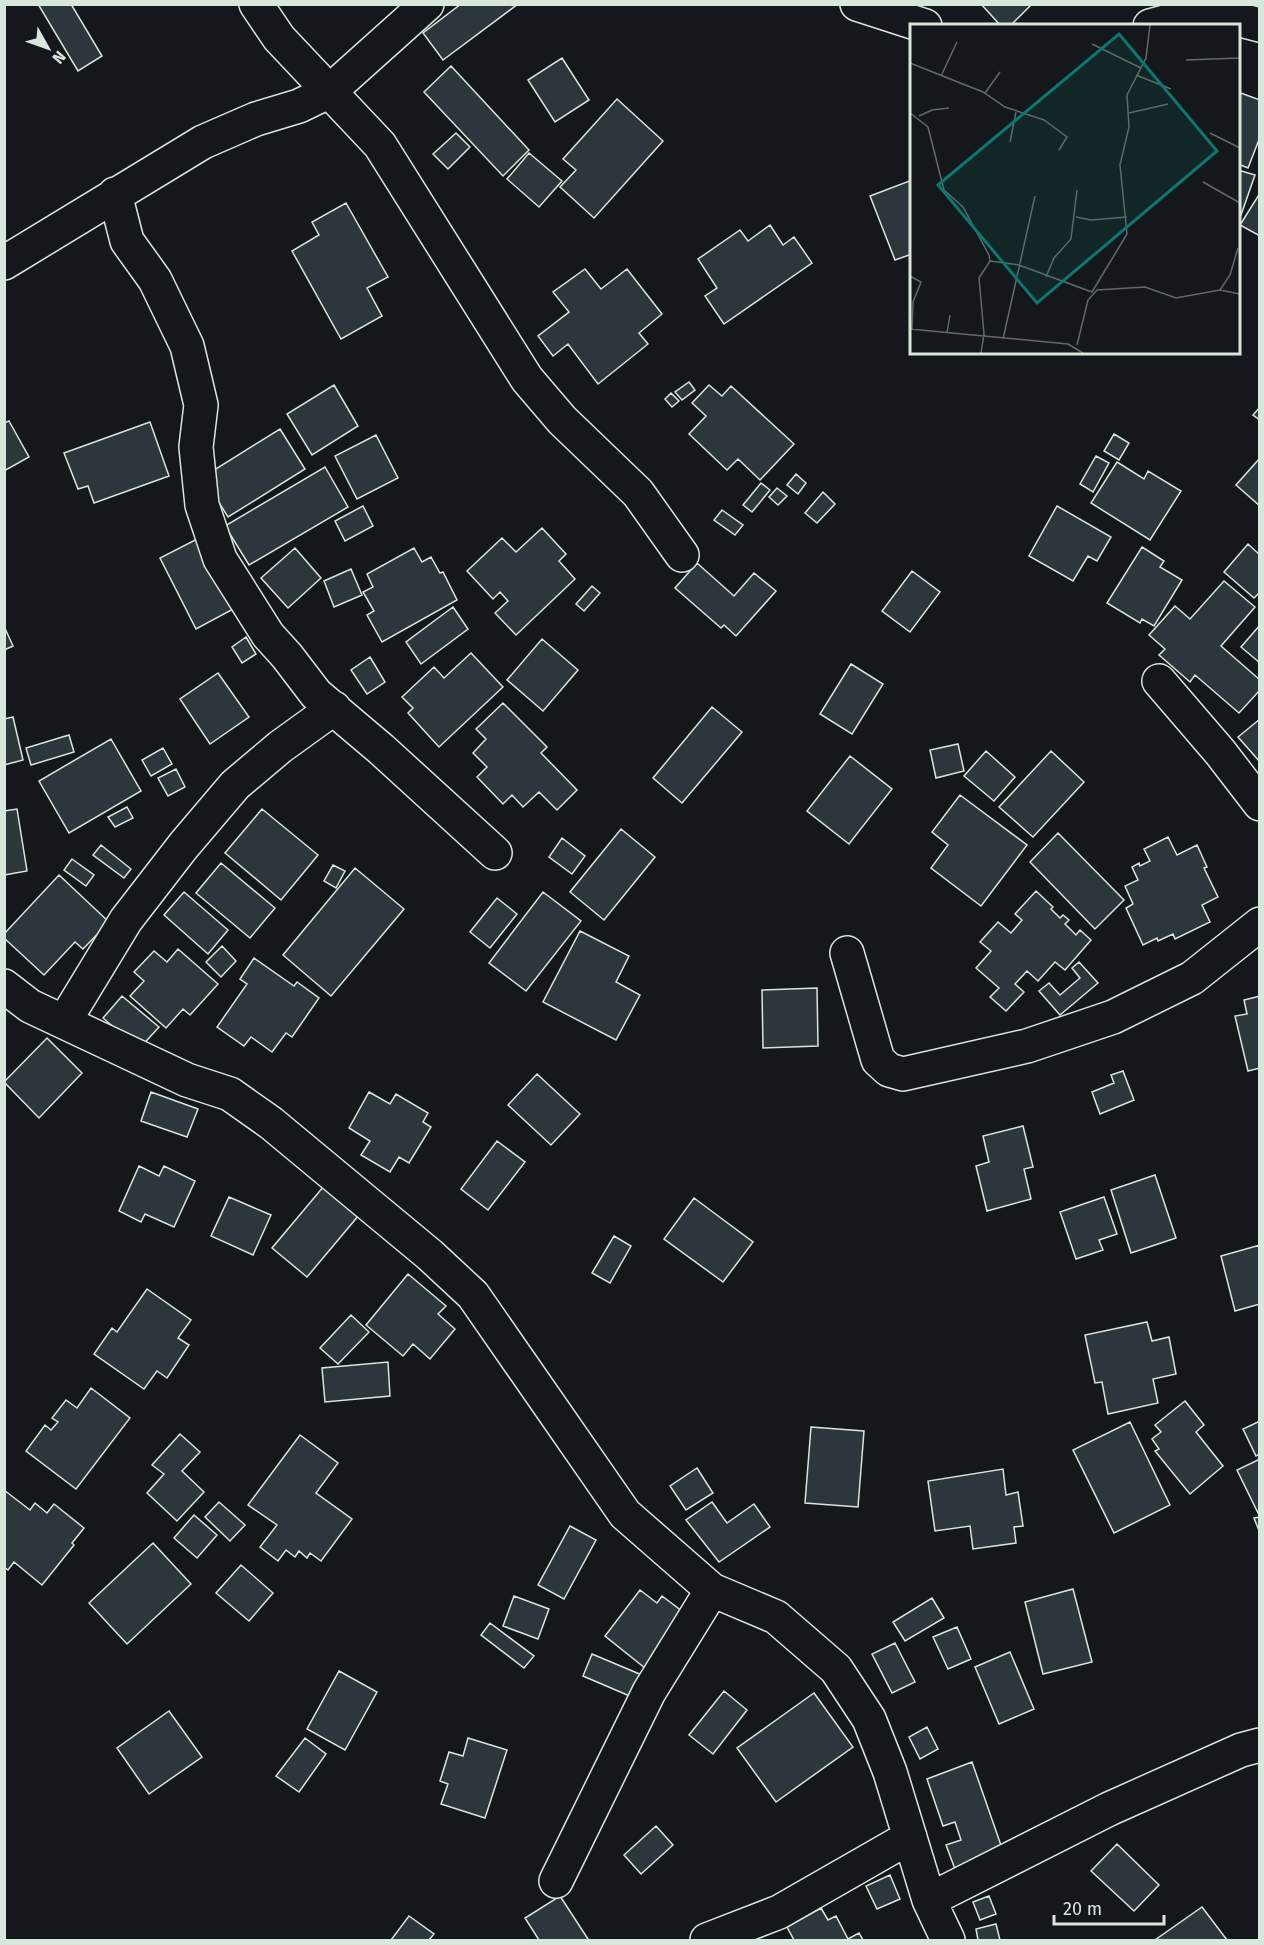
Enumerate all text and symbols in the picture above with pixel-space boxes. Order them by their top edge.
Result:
north arrow [18,18,78,78]
inset map [910,24,1240,354]
text: N [48,47,70,67]
scale bar [1054,1888,1164,1926]
text: 20 m [1063,1898,1102,1920]

